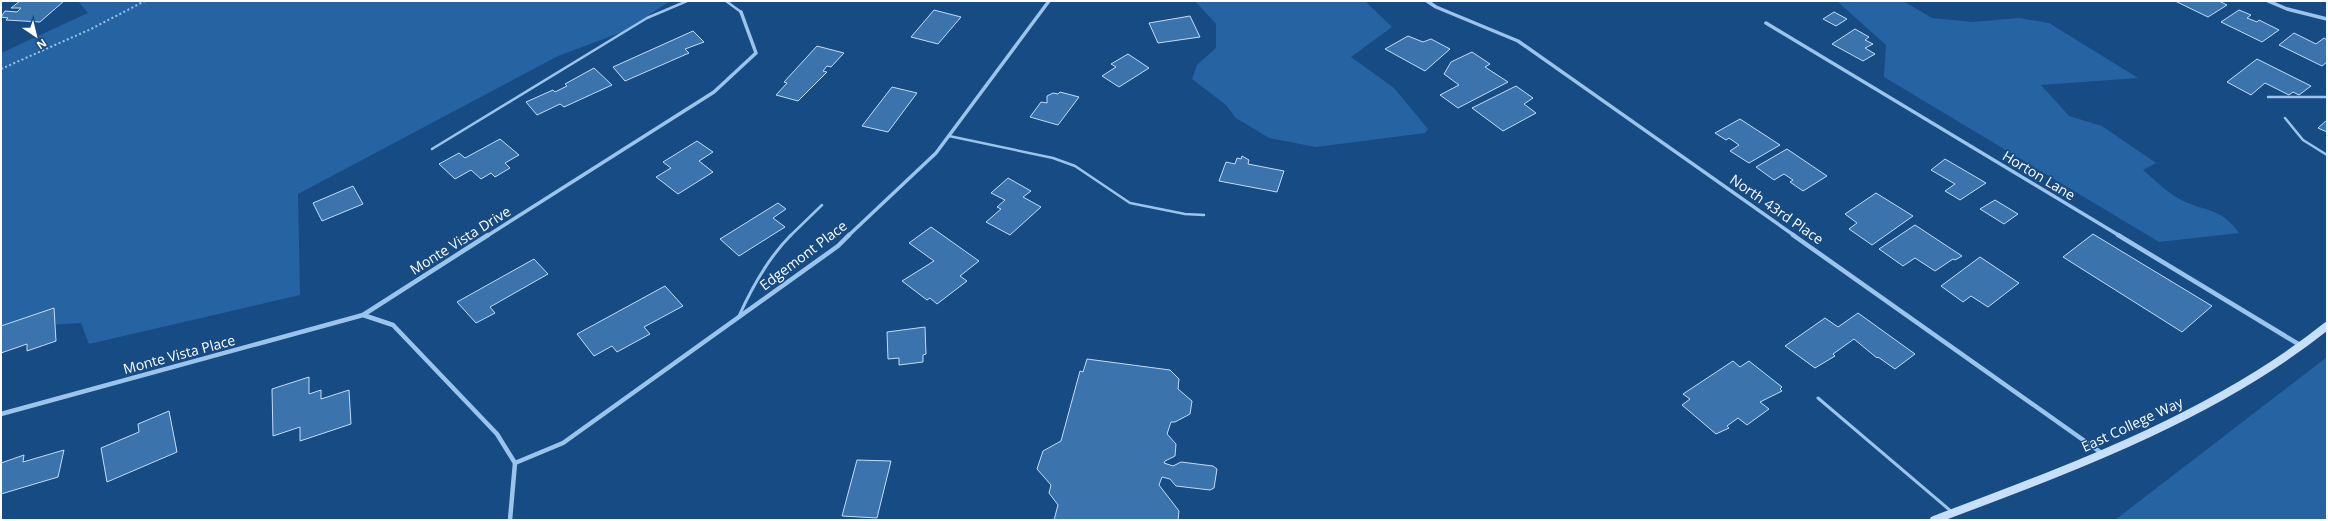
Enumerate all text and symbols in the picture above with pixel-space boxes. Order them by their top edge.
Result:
north arrow [16,16,56,56]
text: N [34,36,50,53]
street label: Horton Lane [1999,146,2079,204]
street label: North 43rd Place [1726,170,1828,248]
street label: Monte Vista Drive [406,201,514,279]
street label: Edgemont Place [755,216,851,294]
street label: Monte Vista Place [121,330,237,378]
street label: East College Way [2078,392,2187,456]

